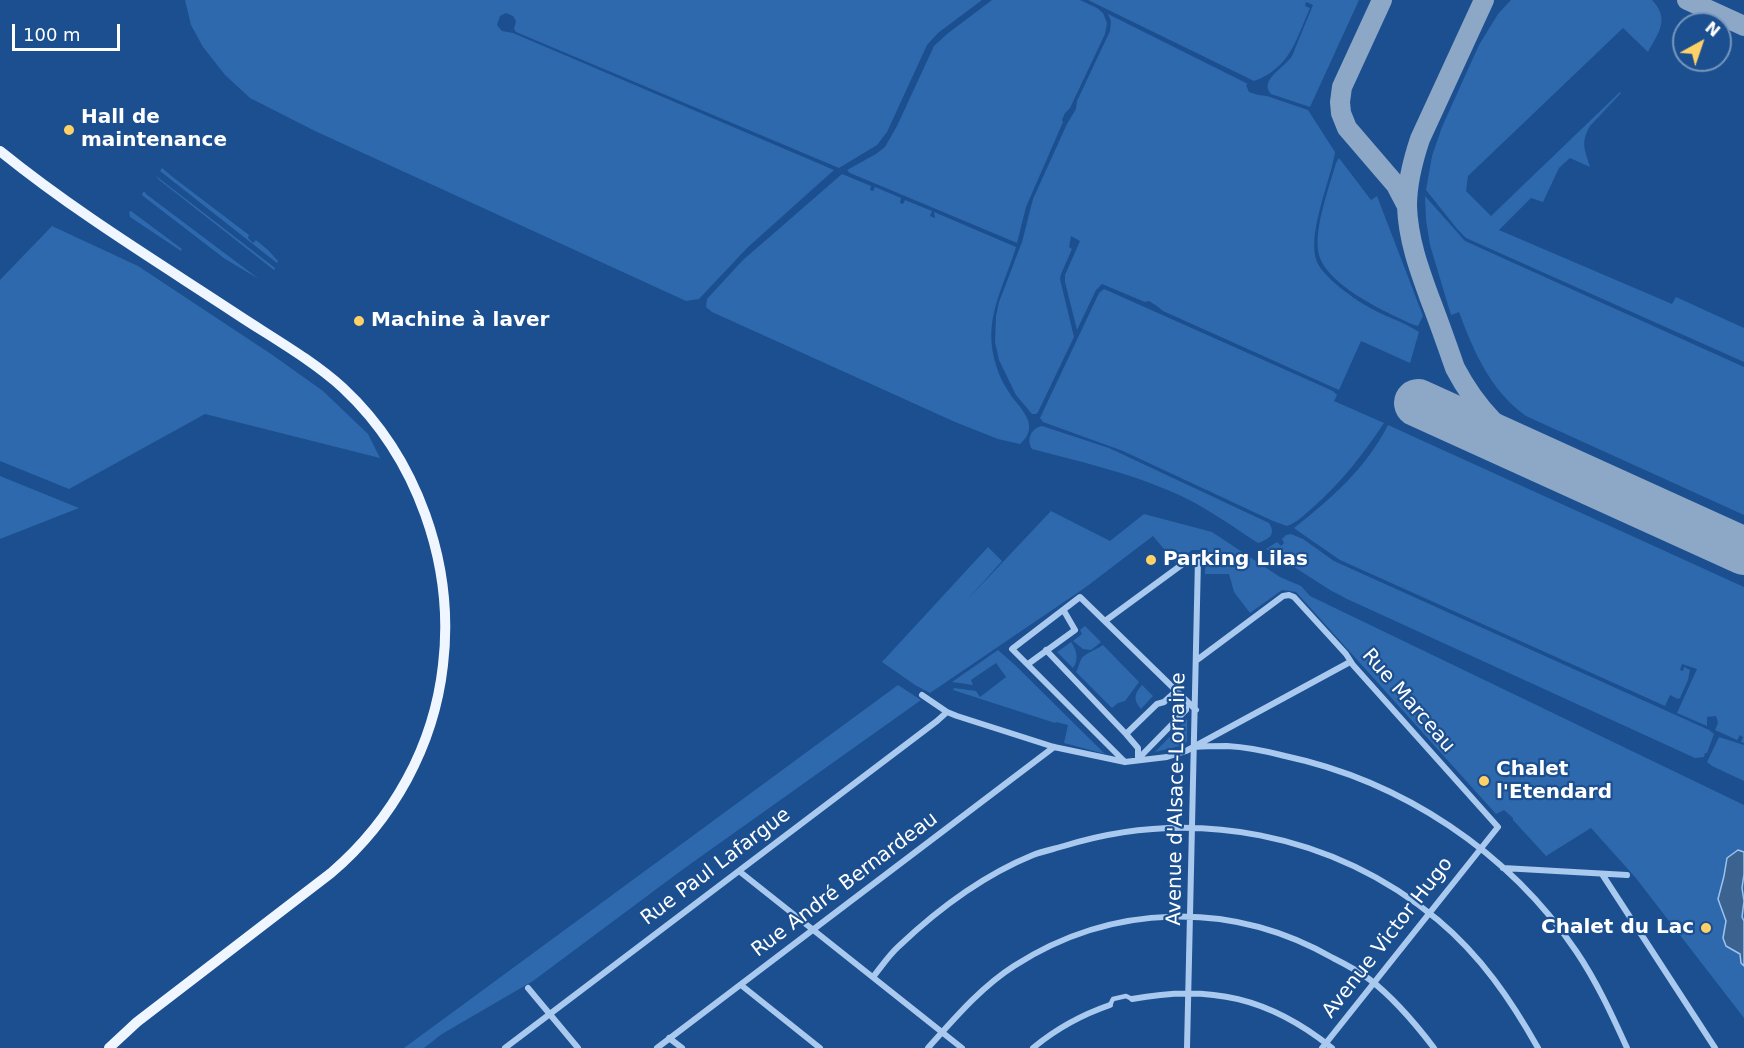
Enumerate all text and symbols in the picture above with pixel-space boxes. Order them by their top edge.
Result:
scale bar [15,12,123,50]
north arrow [1672,12,1732,72]
text: N [1701,18,1724,41]
text: 100 m [23,24,81,45]
place label: Hall de maintenance [81,106,227,153]
marker: Hall de maintenance [62,123,76,137]
place label: Machine à laver [371,309,549,333]
marker: Machine à laver [352,314,366,328]
place label: Parking Lilas [1163,548,1308,572]
marker: Parking Lilas [1144,553,1158,567]
street label: Rue Marceau [1356,644,1460,758]
street label: Avenue d'Alsace-Lorraine [1163,672,1191,926]
place label: Chalet l'Etendard [1496,758,1612,805]
marker: Chalet l'Etendard [1477,774,1491,788]
street label: Rue Paul Lafargue [637,803,795,931]
street label: Rue André Bernardeau [747,807,943,963]
street label: Avenue Victor Hugo [1318,853,1458,1023]
place label: Chalet du Lac [1541,916,1694,940]
marker: Chalet du Lac [1699,921,1713,935]

